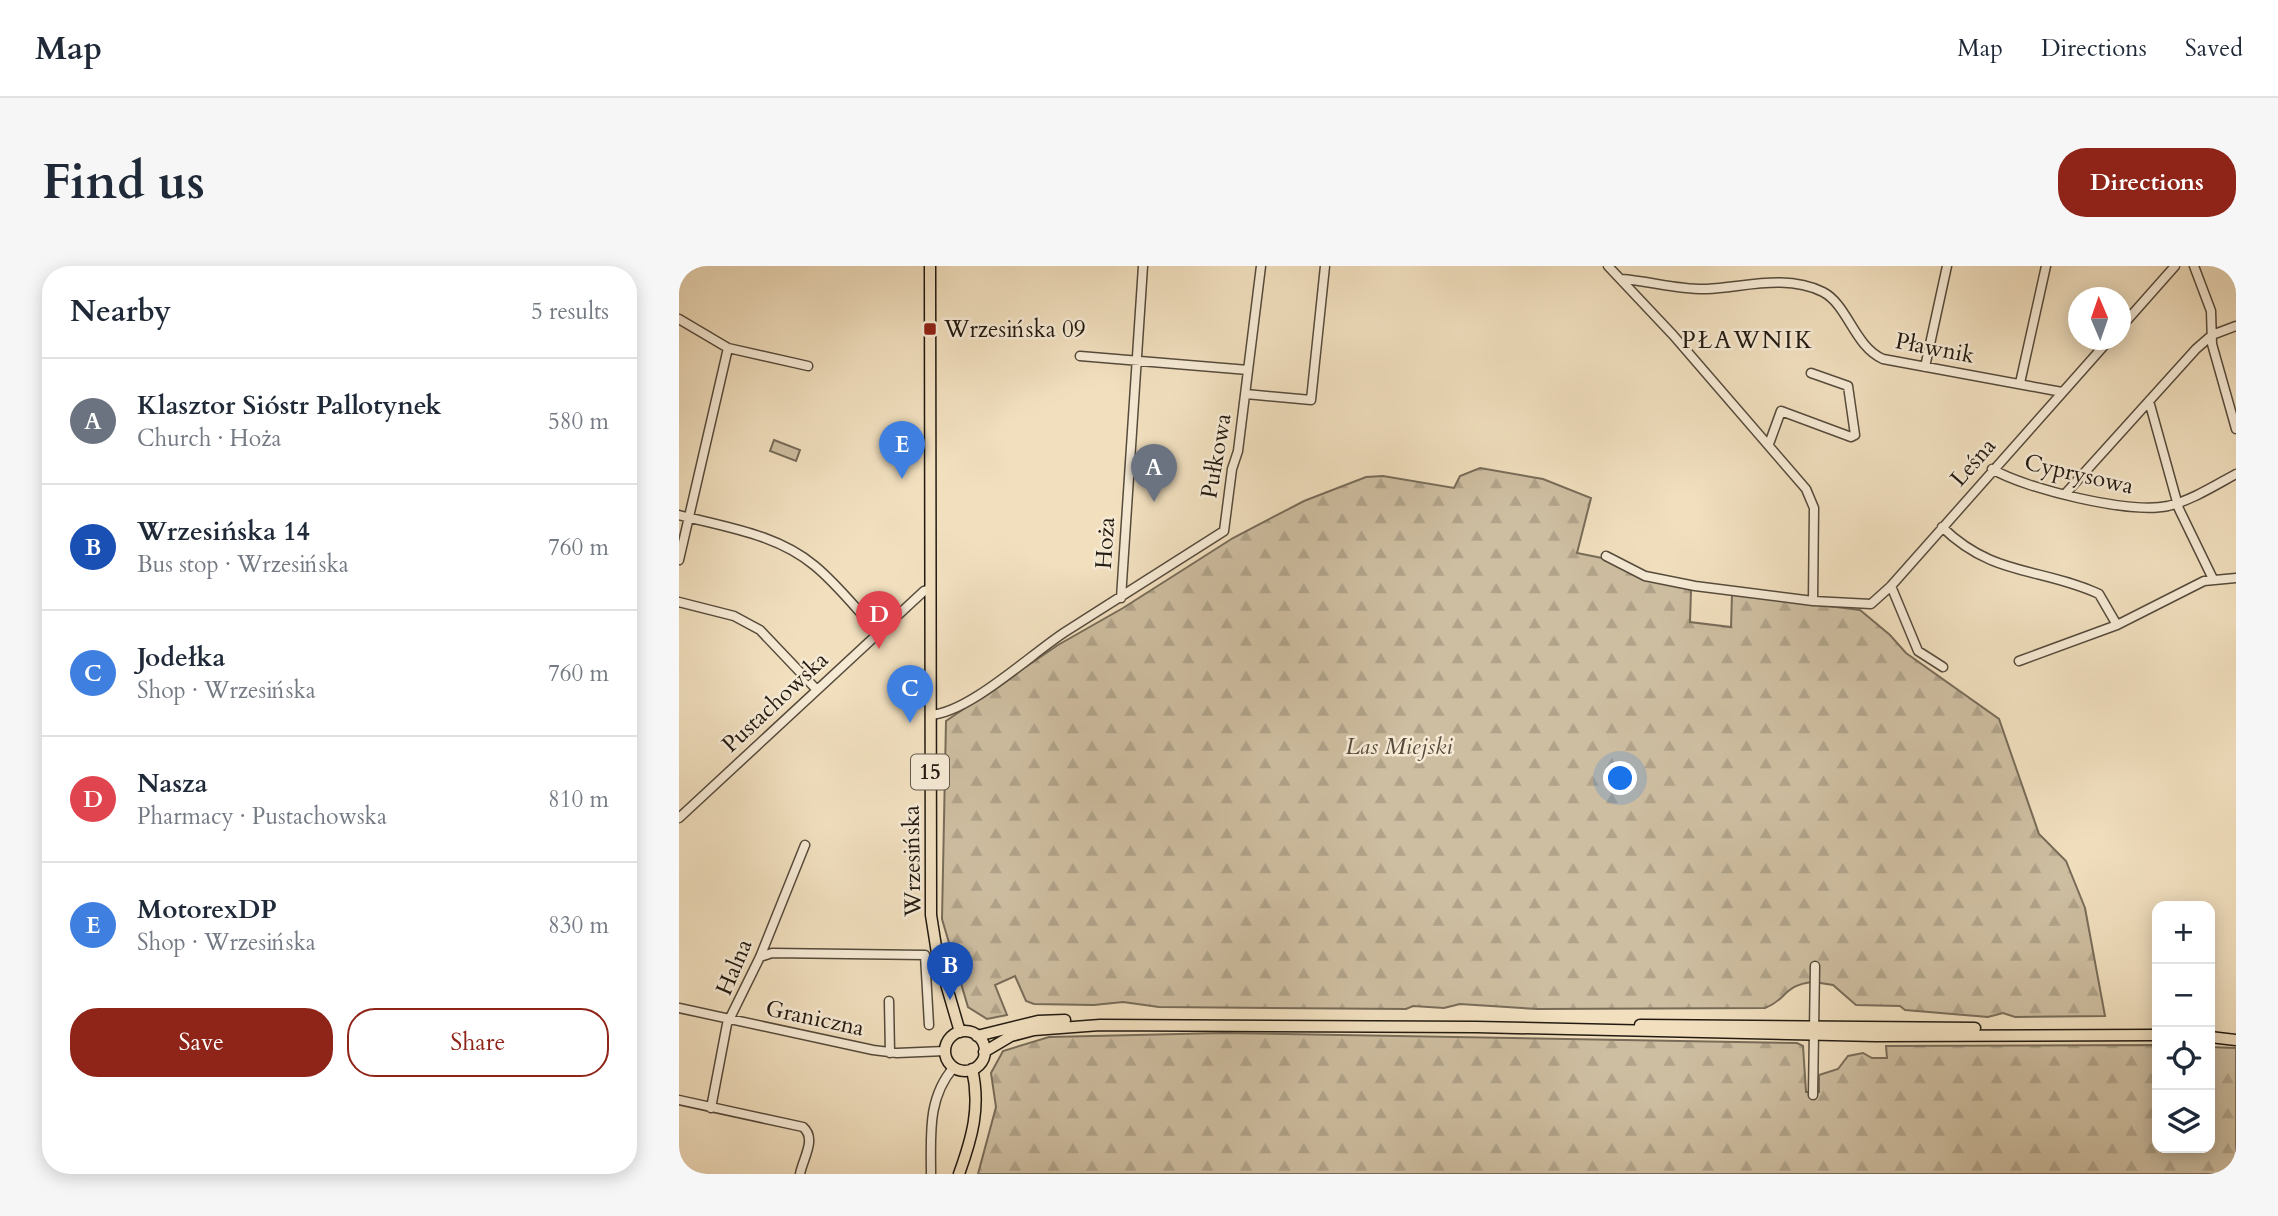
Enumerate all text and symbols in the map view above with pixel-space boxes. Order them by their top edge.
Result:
text: Map [35,26,102,71]
text: Map [1957,32,2003,65]
text: Directions [2041,32,2147,65]
text: Saved [2185,32,2243,65]
button: Directions [2058,148,2236,217]
text: Find us [42,149,205,216]
north arrow [2068,287,2131,350]
text: Nearby [70,291,171,332]
text: 5 results [531,296,609,327]
place label: Wrzesińska 09 [943,314,1085,345]
marker: Wrzesińska 09 [922,321,938,337]
district label: PŁAWNIK [1682,324,1814,357]
street label: Pławnik [1893,325,1978,371]
text: Klasztor Sióstr Pallotynek [137,388,441,423]
text: A [84,406,102,437]
text: 580 m [548,406,609,437]
street label: Pułkowa [1193,411,1239,501]
pin: E [879,421,925,479]
text: Church · Hoża [137,423,281,454]
street label: Leśna [1943,431,2003,493]
pin: A [1131,444,1177,502]
street label: Cyprysowa [2021,446,2137,502]
text: Wrzesińska 14 [137,514,310,549]
street label: Hoża [1088,516,1122,570]
text: B [85,532,101,563]
text: 760 m [548,532,609,563]
text: Bus stop · Wrzesińska [137,549,349,580]
pin: D [856,591,902,649]
text: Jodełka [137,640,225,675]
street label: Pustachowska [715,645,835,759]
text: C [84,658,102,689]
text: 760 m [548,658,609,689]
pin: C [887,665,933,723]
text: Shop · Wrzesińska [137,675,316,706]
park label: Las Miejski [1345,731,1453,762]
road number: 15 [911,755,949,790]
your location [1603,761,1637,795]
text: Nasza [137,766,208,801]
text: D [83,784,103,815]
text: 810 m [548,784,609,815]
text: Pharmacy · Pustachowska [137,801,387,832]
street label: Wrzesińska [896,805,928,918]
text: MotorexDP [137,892,277,927]
map controls [2152,901,2215,1153]
button: + [2152,901,2215,964]
text: E [86,910,100,941]
text: 830 m [548,910,609,941]
text: Shop · Wrzesińska [137,927,316,958]
street label: Halna [708,934,760,1000]
pin: B [927,942,973,1000]
button: − [2152,964,2215,1027]
street label: Graniczna [763,992,867,1044]
button: Save [70,1008,333,1077]
button: Share [347,1008,609,1077]
button: locate [2152,1027,2215,1090]
button: layers [2152,1090,2215,1153]

